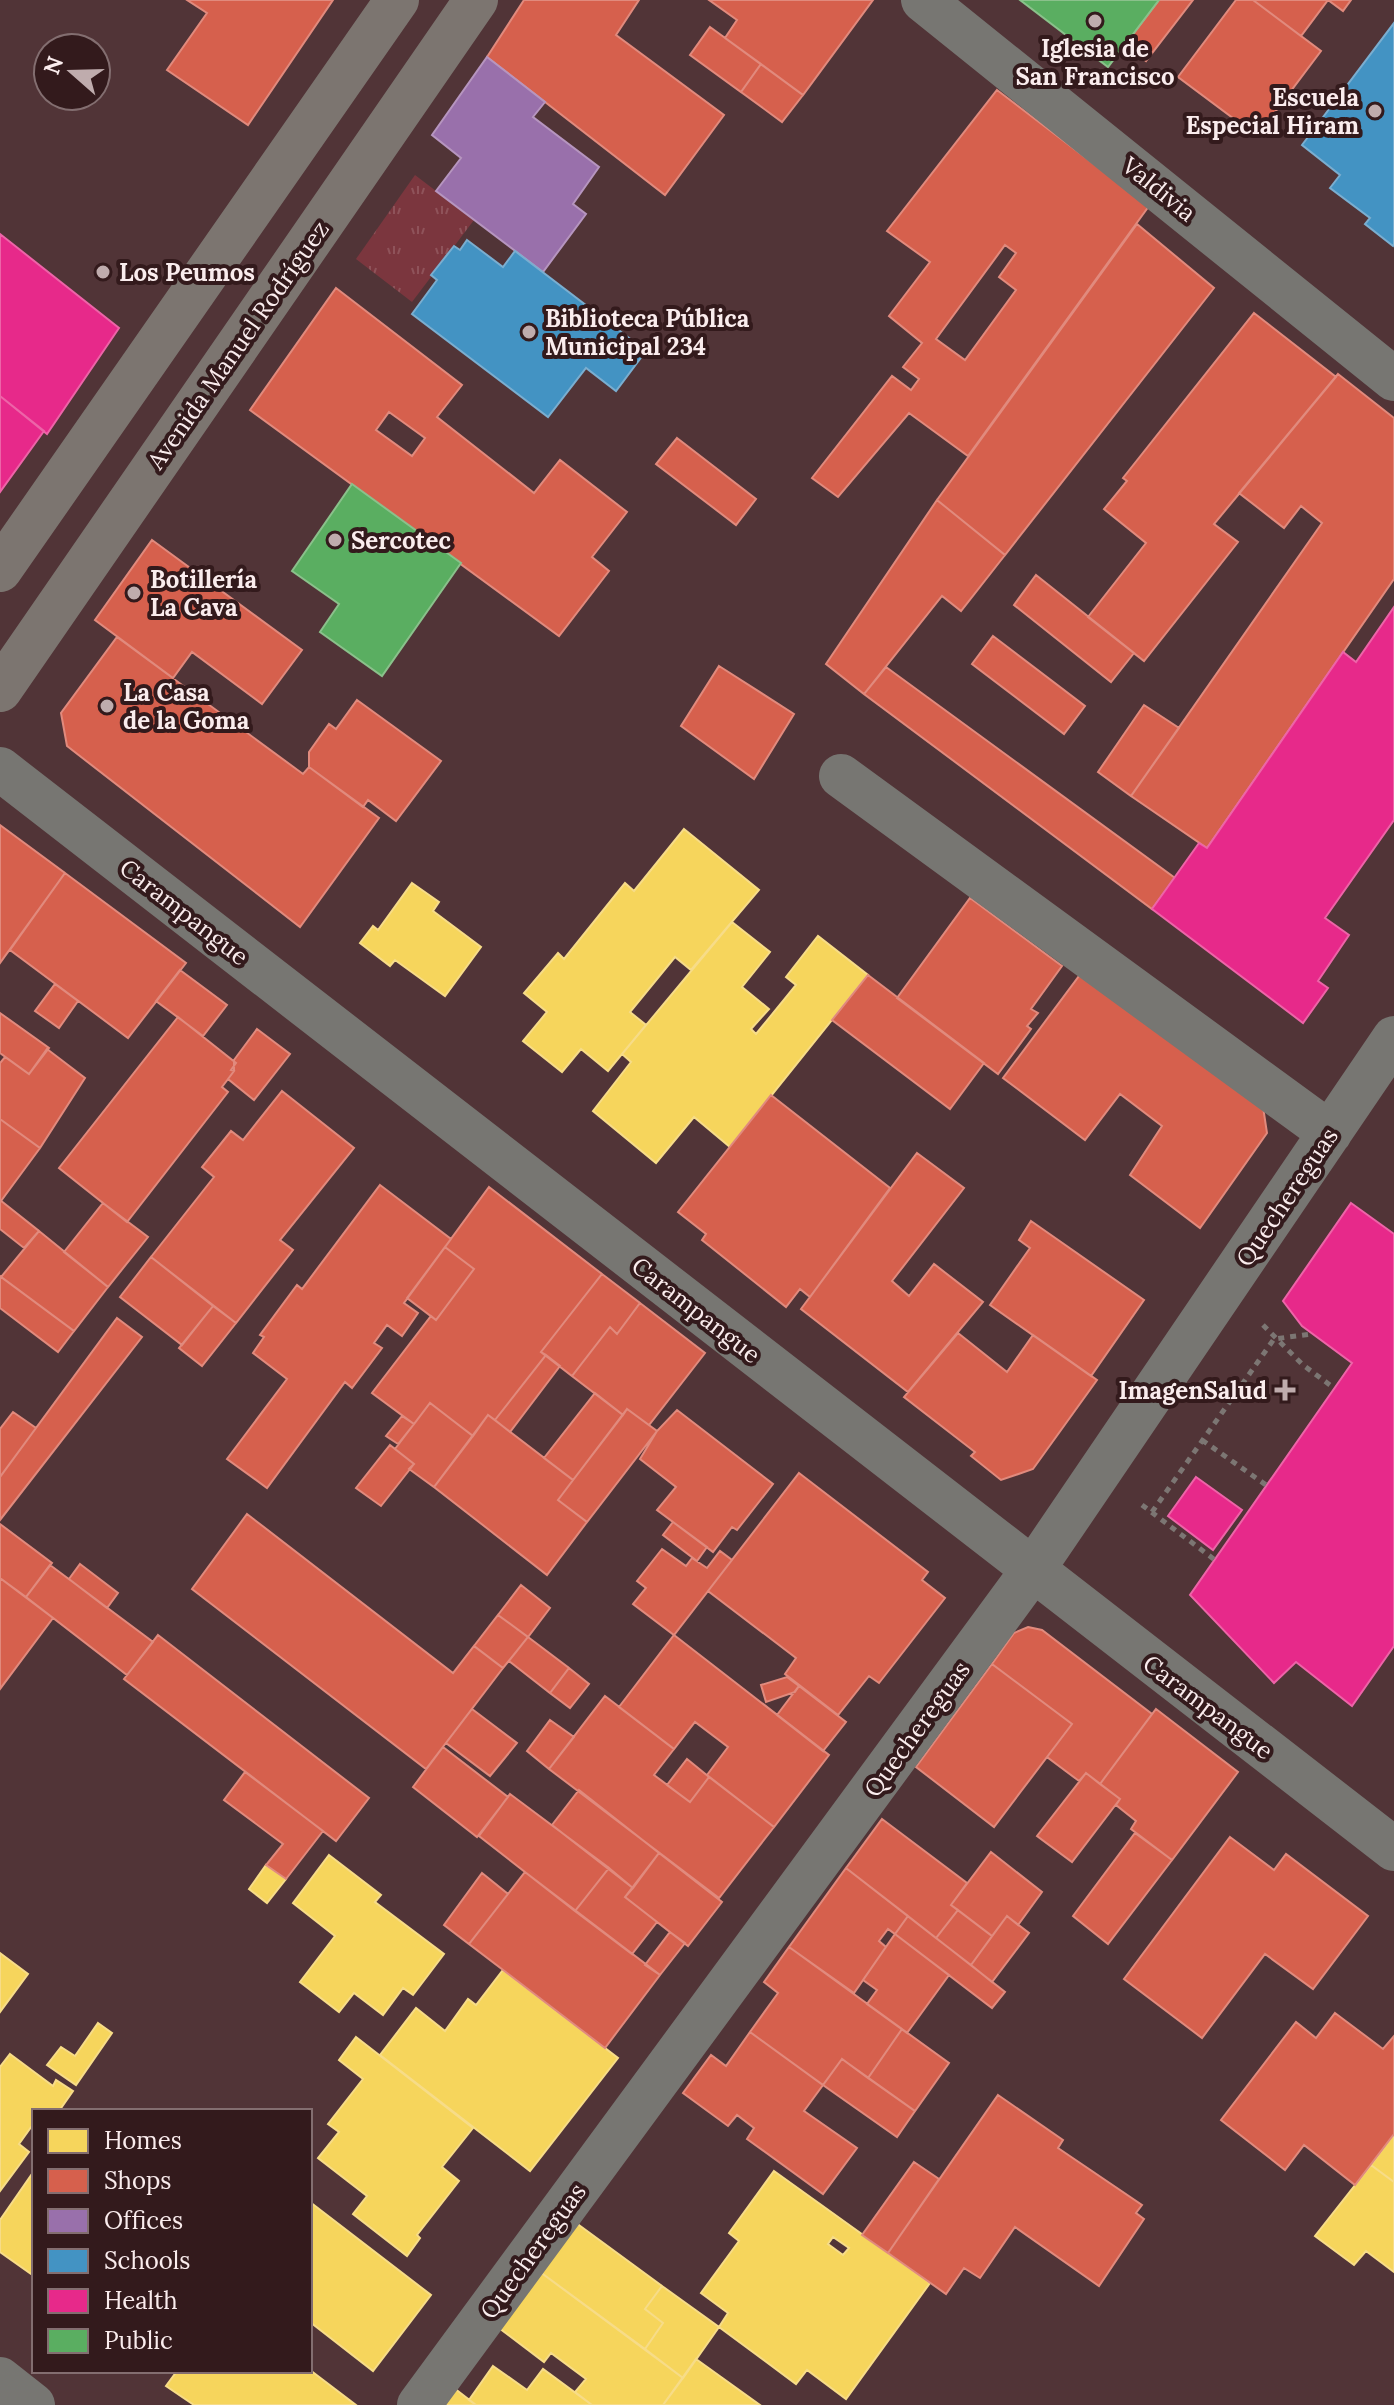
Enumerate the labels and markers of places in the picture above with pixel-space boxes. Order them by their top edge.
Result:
marker: Iglesia de San Francisco [1086,12,1104,30]
place label: Iglesia de San Francisco [1015,33,1175,92]
place label: Escuela Especial Hiram [1186,82,1359,141]
marker: Escuela Especial Hiram [1366,102,1384,120]
place label: Los Peumos [119,257,255,288]
marker: Los Peumos [94,263,112,281]
place label: Biblioteca Pública Municipal 234 [545,303,750,362]
marker: Biblioteca Pública Municipal 234 [520,323,538,341]
place label: Sercotec [351,525,451,556]
marker: Sercotec [326,531,344,549]
place label: Botillería La Cava [150,564,257,623]
marker: Botillería La Cava [125,584,143,602]
place label: La Casa de la Goma [123,677,250,736]
marker: La Casa de la Goma [98,697,116,715]
place label: ImagenSalud [1118,1375,1267,1406]
marker: ImagenSalud [1274,1379,1296,1401]

